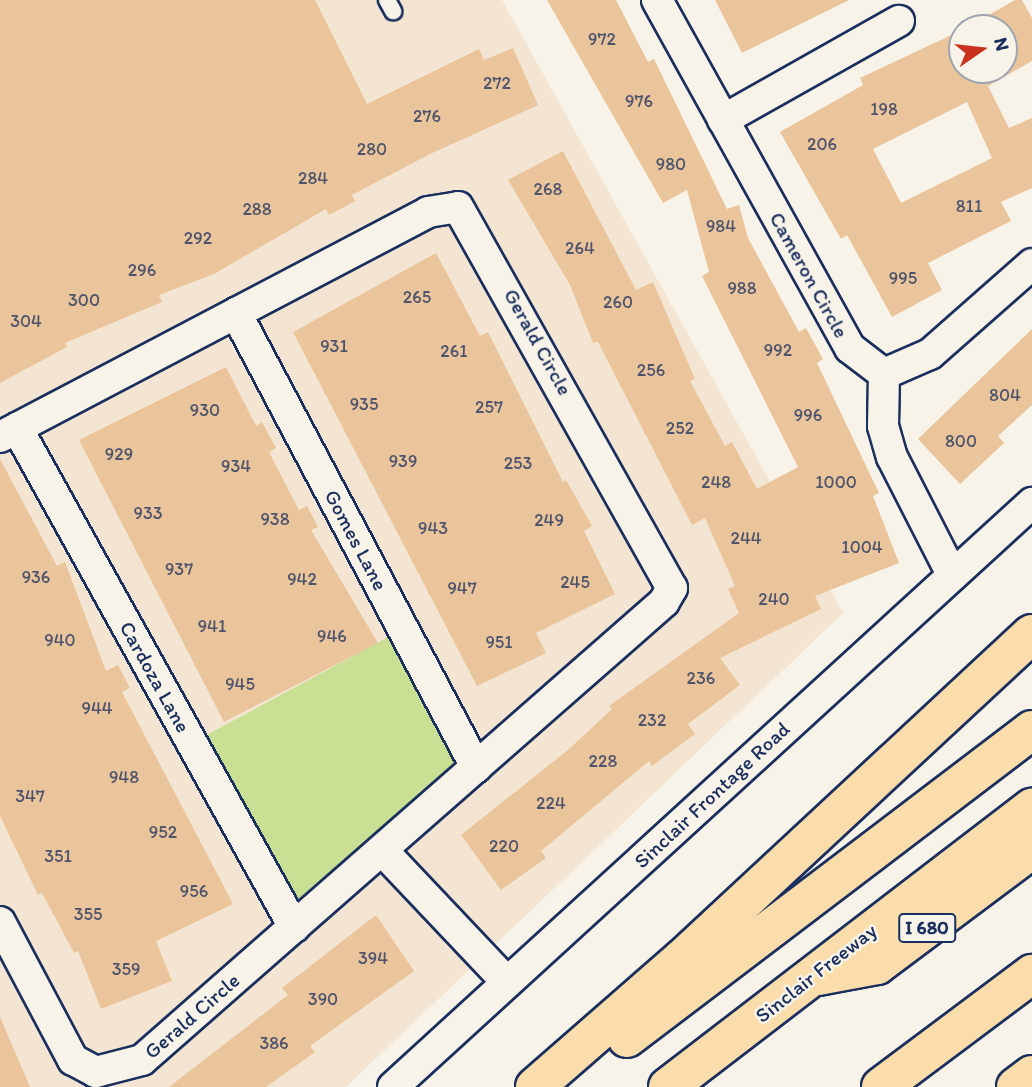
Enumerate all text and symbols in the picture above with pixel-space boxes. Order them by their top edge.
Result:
north arrow [948,14,1018,84]
house number: 972 [588,28,616,50]
text: N [989,35,1015,53]
house number: 272 [483,72,511,94]
house number: 976 [625,90,653,112]
house number: 198 [870,98,898,120]
house number: 276 [413,105,441,127]
house number: 206 [807,133,837,155]
house number: 280 [357,138,387,160]
house number: 980 [656,153,686,175]
house number: 284 [298,167,328,189]
house number: 268 [534,178,562,200]
house number: 811 [956,195,982,217]
house number: 288 [242,198,272,220]
street label: Cameron Circle [764,208,854,342]
house number: 984 [706,215,736,237]
house number: 292 [184,227,212,249]
house number: 264 [565,237,595,259]
house number: 296 [128,259,156,281]
house number: 995 [889,267,917,289]
house number: 988 [727,277,757,299]
street label: Gerald Circle [498,284,578,400]
house number: 265 [403,286,431,308]
house number: 300 [68,289,100,311]
house number: 260 [603,291,633,313]
house number: 304 [10,310,42,332]
house number: 931 [320,335,348,357]
house number: 992 [764,339,792,361]
house number: 261 [440,340,468,362]
house number: 256 [637,359,665,381]
house number: 804 [989,384,1021,406]
house number: 935 [350,393,378,415]
house number: 257 [475,396,503,418]
house number: 930 [190,399,220,421]
house number: 996 [794,404,822,426]
house number: 252 [666,417,694,439]
house number: 800 [945,430,977,452]
house number: 929 [105,443,133,465]
house number: 939 [389,450,417,472]
house number: 253 [504,452,532,474]
house number: 934 [221,455,251,477]
house number: 248 [701,471,731,493]
house number: 1000 [815,471,857,493]
street label: Gomes Lane [319,485,393,595]
house number: 933 [133,502,163,524]
house number: 938 [260,508,290,530]
house number: 249 [534,509,564,531]
house number: 943 [418,517,448,539]
house number: 244 [730,527,762,549]
house number: 1004 [841,536,883,558]
house number: 937 [165,558,193,580]
house number: 936 [22,566,50,588]
house number: 942 [287,568,317,590]
house number: 245 [560,571,590,593]
house number: 947 [447,577,477,599]
house number: 240 [758,588,790,610]
house number: 941 [198,615,226,637]
street label: Cardoza Lane [114,617,196,737]
house number: 946 [317,625,347,647]
house number: 940 [44,629,76,651]
house number: 951 [485,631,513,653]
house number: 236 [687,667,715,689]
house number: 945 [225,673,255,695]
house number: 944 [81,697,113,719]
house number: 232 [638,709,666,731]
street label: Sinclair Frontage Road [629,716,795,874]
house number: 228 [589,750,617,772]
house number: 948 [109,766,139,788]
house number: 347 [15,785,45,807]
house number: 224 [536,792,566,814]
house number: 952 [149,821,177,843]
house number: 220 [489,835,519,857]
house number: 351 [44,845,72,867]
house number: 956 [180,880,208,902]
house number: 355 [74,903,102,925]
road number: I 680 [897,912,957,944]
street label: Sinclair Freeway [750,918,882,1028]
house number: 394 [358,947,388,969]
house number: 359 [112,958,140,980]
street label: Gerald Circle [139,968,245,1064]
house number: 390 [308,988,338,1010]
house number: 386 [259,1032,289,1054]

